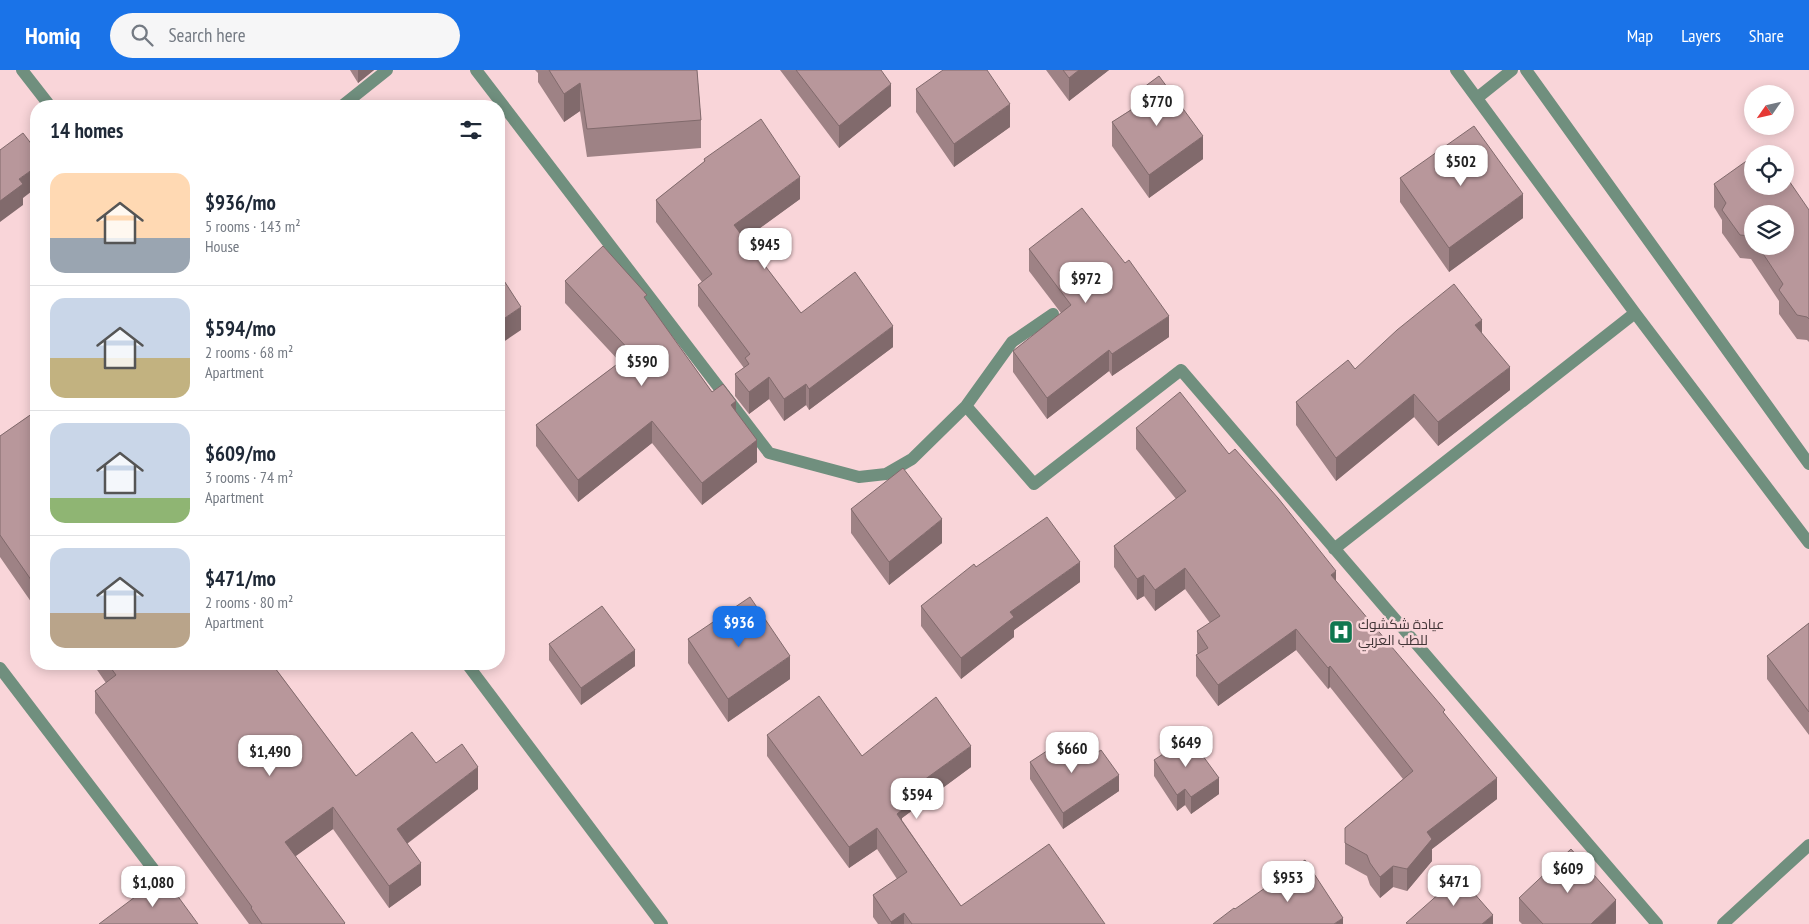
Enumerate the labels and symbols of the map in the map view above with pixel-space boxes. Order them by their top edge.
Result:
pin: $770 [1127,85,1187,127]
north arrow [1744,85,1794,135]
pin: $502 [1431,144,1491,187]
pin: $945 [735,228,795,270]
pin: $972 [1056,262,1116,304]
pin: $590 [612,344,672,387]
pin: $936 [709,606,769,648]
place label: عيادة شكشوك للطب العربي [1358,615,1444,652]
hospital icon: عيادة شكشوك للطب العربي [1328,619,1354,645]
pin: $649 [1156,726,1216,768]
pin: $660 [1042,732,1102,774]
pin: $1,490 [229,734,311,777]
pin: $594 [887,778,947,820]
pin: $609 [1538,852,1598,894]
pin: $953 [1258,860,1318,903]
pin: $471 [1424,864,1484,907]
pin: $1,080 [112,866,194,908]

